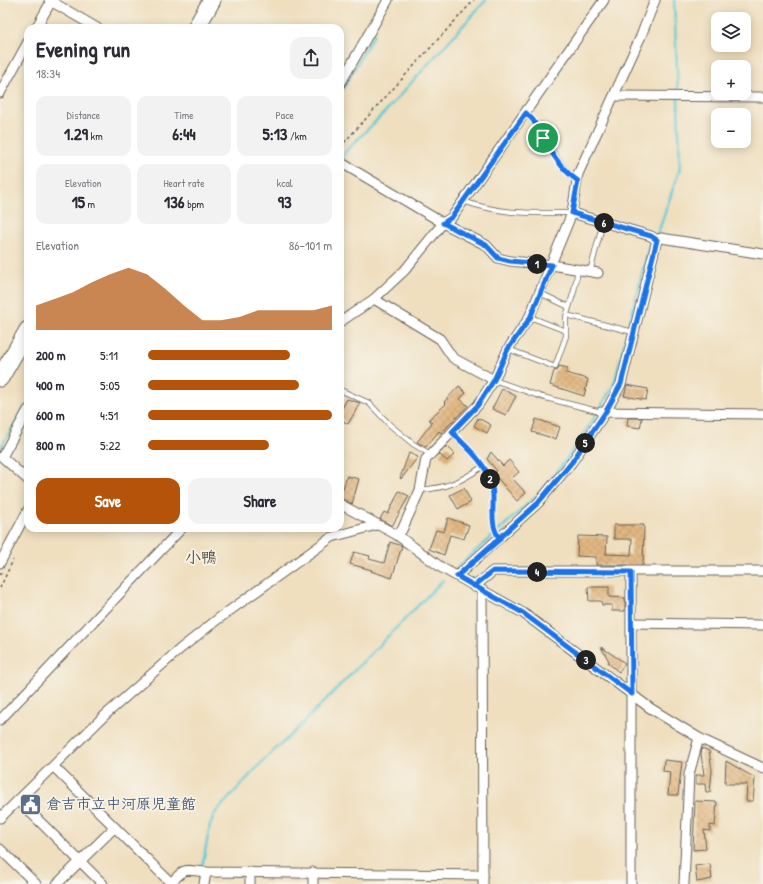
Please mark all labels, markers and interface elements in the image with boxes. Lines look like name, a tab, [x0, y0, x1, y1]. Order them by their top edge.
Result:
map controls	[711, 12, 751, 148]
button: layers	[711, 12, 751, 52]
text: Evening run	[36, 34, 130, 64]
button: share	[290, 37, 332, 79]
button: +	[711, 60, 751, 100]
text: 18:34	[36, 64, 60, 82]
text: Distance	[67, 108, 100, 122]
text: Time	[174, 108, 194, 122]
text: Pace	[276, 108, 294, 122]
button: −	[711, 108, 751, 148]
pin	[526, 121, 560, 155]
text: 1.29	[64, 122, 88, 145]
text: 6:44	[172, 122, 196, 145]
text: 5:13	[263, 122, 288, 145]
icon: arrive	[532, 127, 554, 149]
text: km	[88, 129, 103, 143]
text: /km	[288, 129, 307, 143]
text: Elevation	[65, 176, 102, 190]
text: Heart rate	[163, 176, 205, 190]
text: kcal	[277, 176, 293, 190]
text: 15	[72, 190, 85, 213]
text: 136	[164, 190, 185, 213]
text: 93	[278, 190, 292, 213]
text: m	[85, 197, 95, 211]
text: bpm	[185, 197, 204, 211]
pin: 6	[594, 213, 614, 233]
text: 6	[602, 216, 606, 230]
text: Elevation	[36, 236, 79, 254]
text: 86–101 m	[289, 236, 332, 254]
pin: 1	[527, 254, 547, 274]
text: 1	[535, 257, 539, 271]
text: 200 m	[36, 346, 66, 364]
text: 5:11	[100, 346, 118, 364]
text: 400 m	[36, 376, 64, 394]
text: 5:05	[100, 376, 120, 394]
text: 600 m	[36, 406, 65, 424]
text: 4:51	[100, 406, 118, 424]
pin: 5	[575, 433, 595, 453]
text: 800 m	[36, 436, 65, 454]
text: 5:22	[100, 436, 121, 454]
text: 5	[583, 436, 587, 450]
pin: 2	[480, 469, 500, 489]
text: 2	[487, 472, 493, 486]
button: Save	[36, 478, 180, 524]
button: Share	[188, 478, 332, 524]
district label: 小鴨	[185, 546, 217, 568]
pin: 4	[527, 562, 547, 582]
text: 4	[535, 565, 539, 579]
pin: 3	[576, 650, 596, 670]
text: 3	[584, 653, 588, 667]
public building icon: 倉吉市立中河原児童館	[17, 791, 43, 817]
place label: 倉吉市立中河原児童館	[46, 793, 196, 814]

